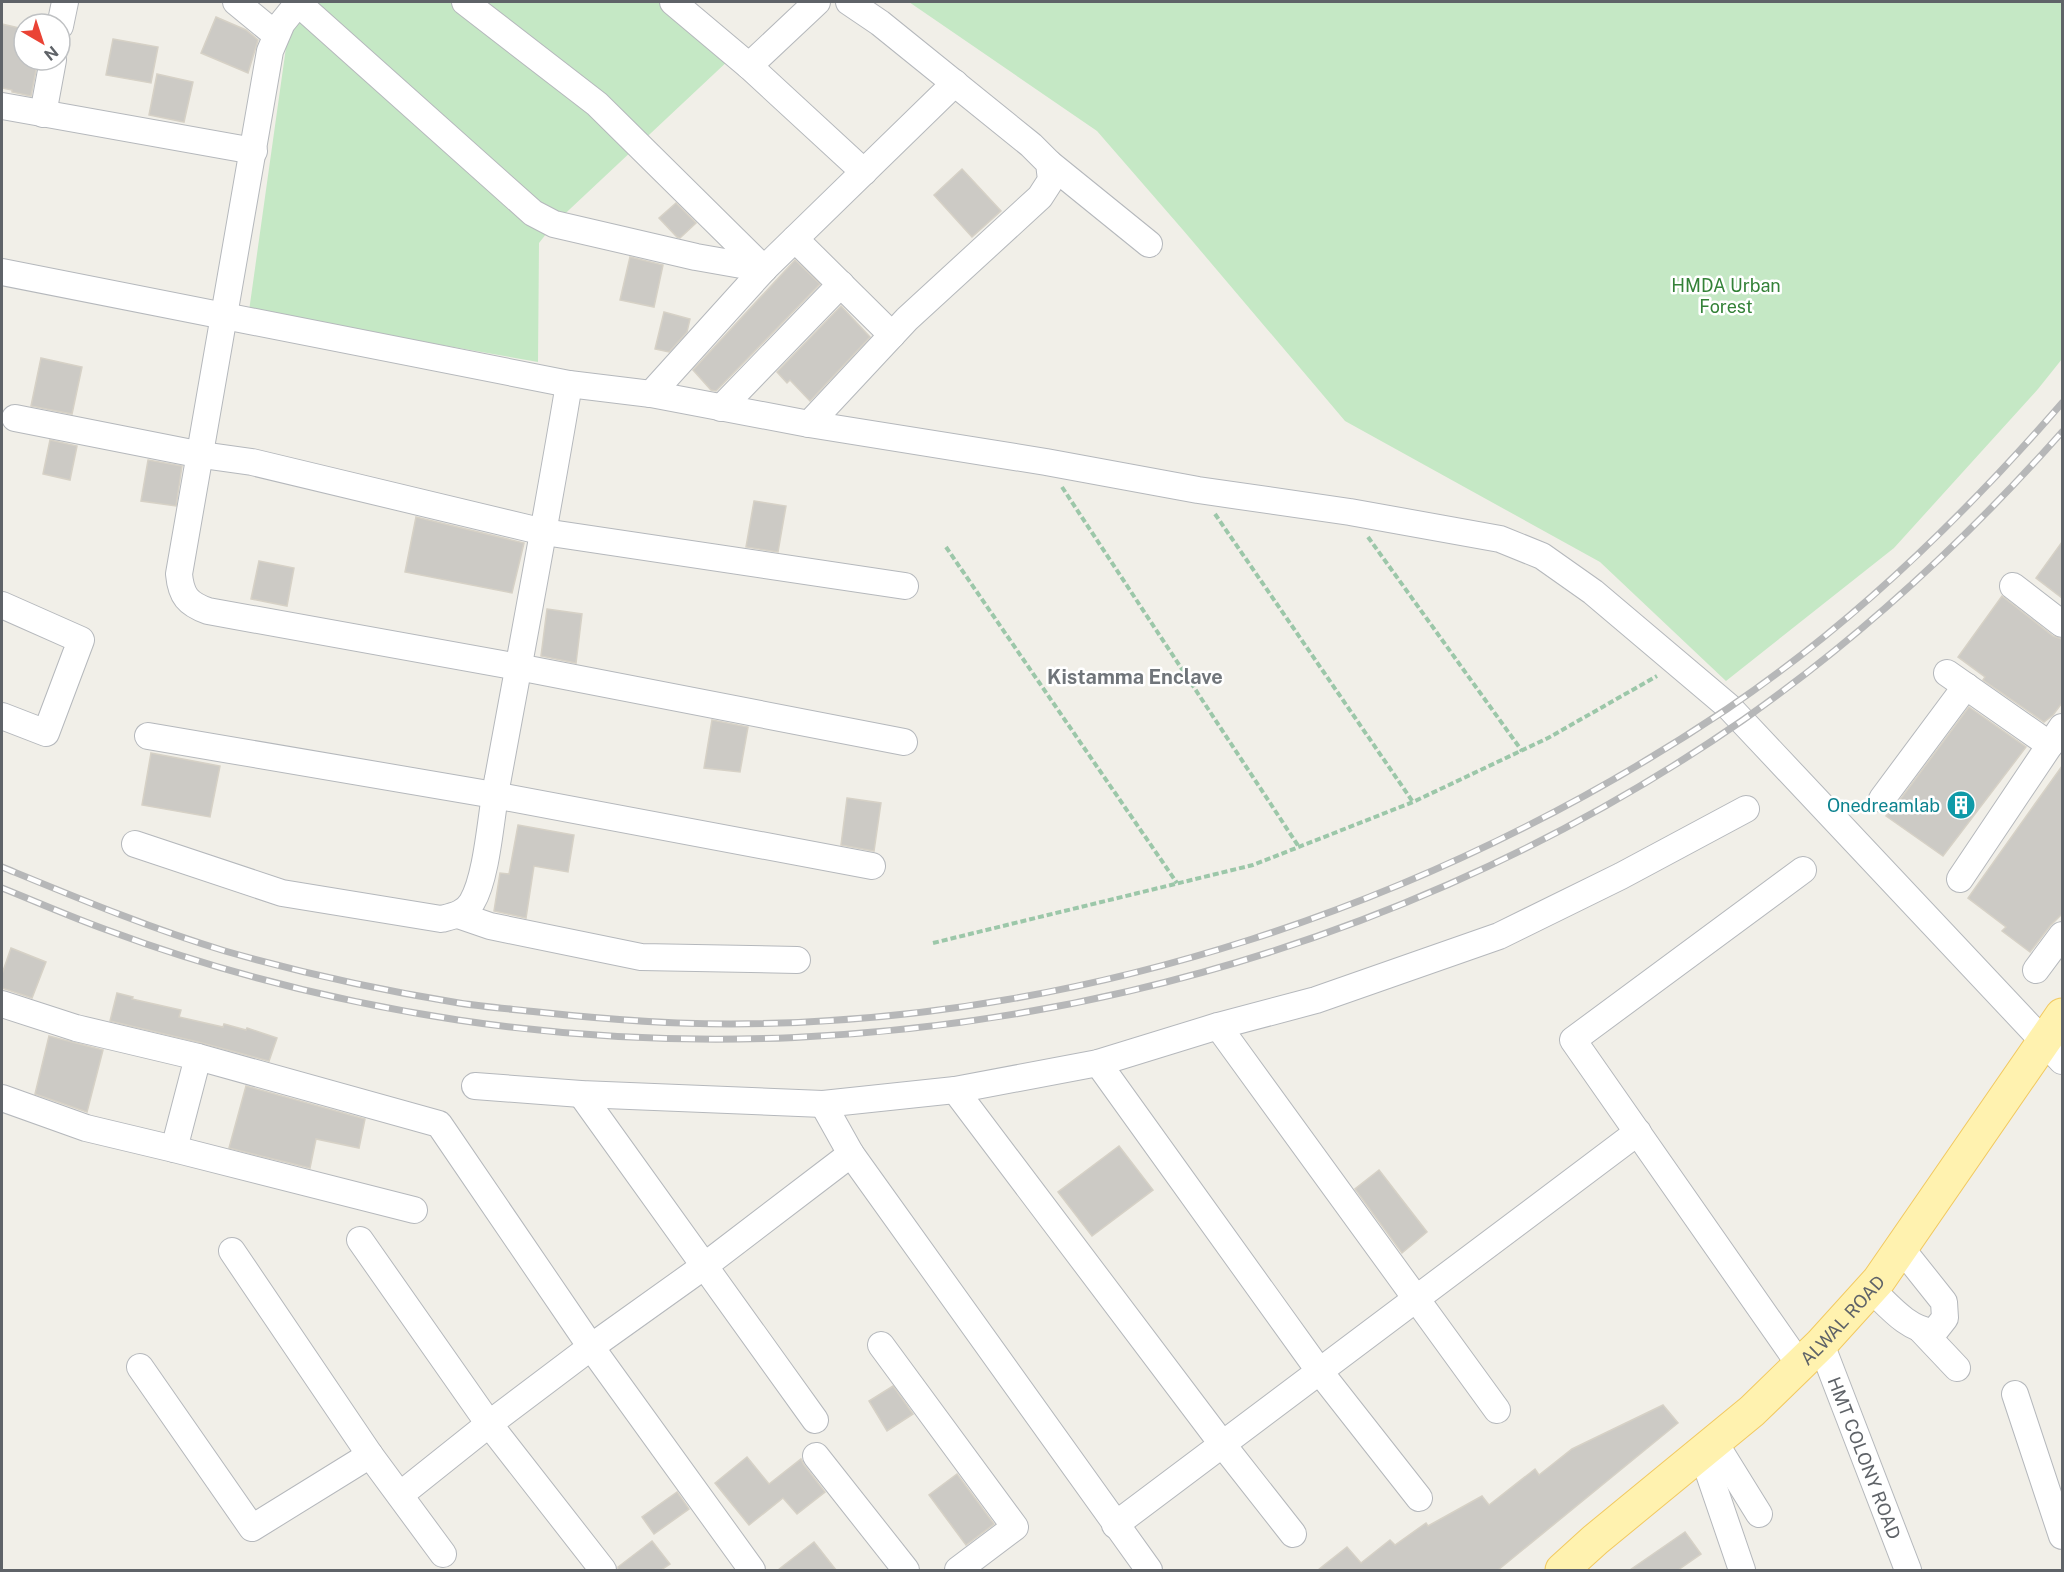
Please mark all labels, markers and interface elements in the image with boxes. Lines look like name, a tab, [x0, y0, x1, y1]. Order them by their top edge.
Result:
north arrow	[12, 12, 72, 72]
text: N	[40, 42, 62, 65]
park label: HMDA Urban Forest	[1671, 275, 1781, 317]
district label: Kistamma Enclave	[1047, 665, 1223, 689]
building icon: Onedreamlab	[1945, 789, 1977, 821]
place label: Onedreamlab	[1827, 795, 1940, 816]
street label: ALWAL ROAD	[1796, 1271, 1889, 1369]
street label: HMT COLONY ROAD	[1824, 1374, 1906, 1542]

